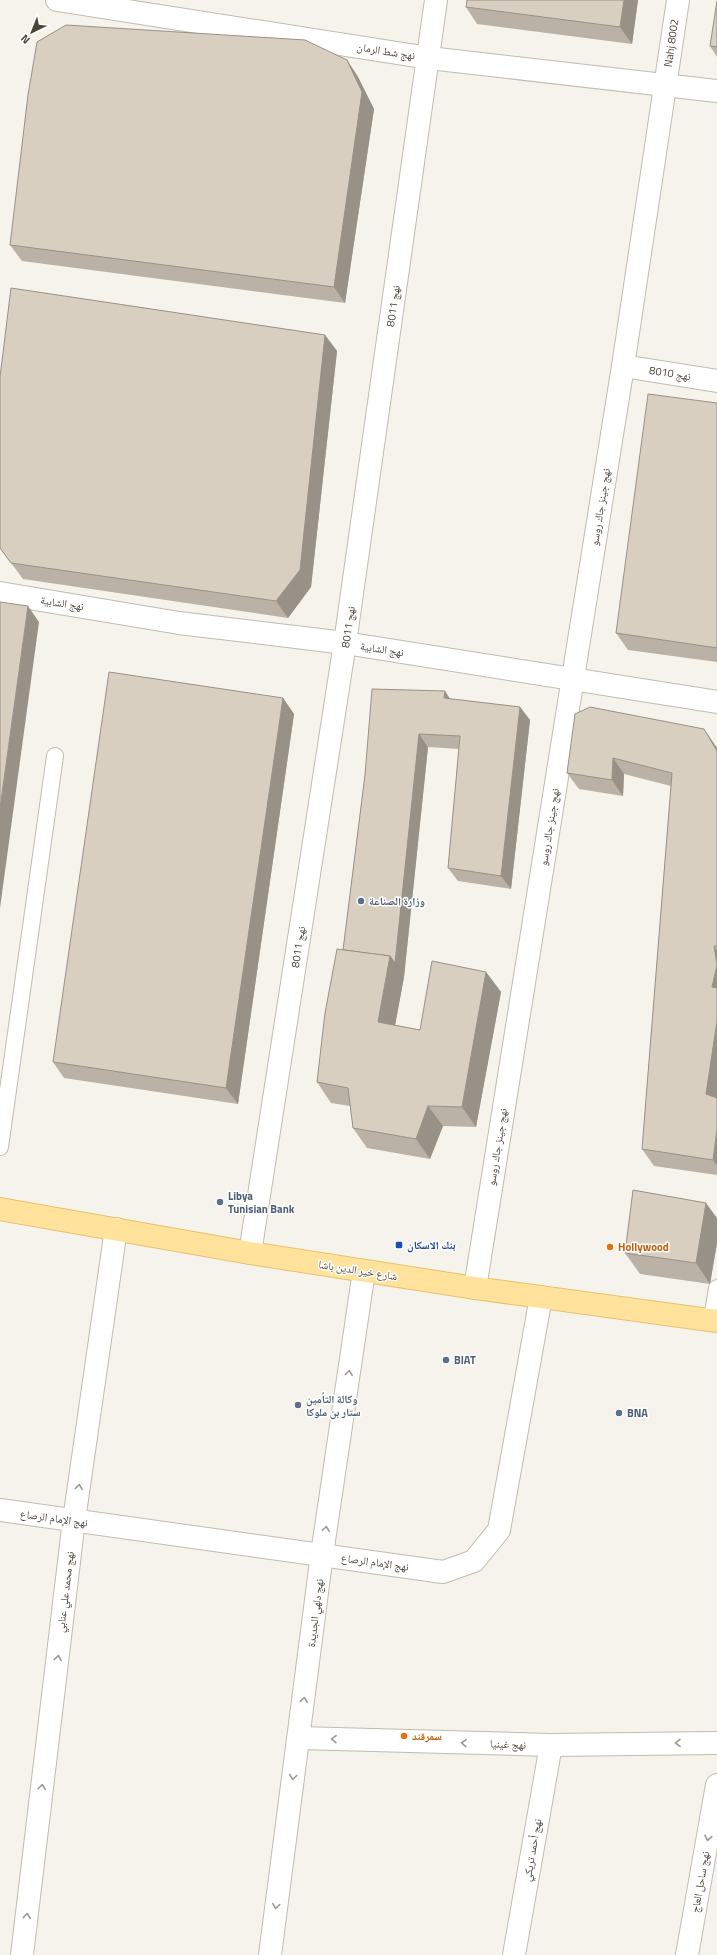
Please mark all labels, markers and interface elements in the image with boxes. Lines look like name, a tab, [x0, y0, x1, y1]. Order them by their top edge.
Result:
north arrow	[12, 12, 52, 52]
street label: Nahj 8002	[660, 18, 682, 68]
text: N	[17, 31, 33, 48]
street label: نهج شط الرمان	[356, 38, 416, 64]
street label: نهج 8011	[382, 284, 404, 328]
street label: نهج 8010	[648, 362, 692, 384]
street label: نهج جينز جاك روسو	[586, 467, 614, 547]
street label: نهج الشابية	[39, 592, 85, 614]
street label: نهج 8011	[337, 605, 359, 649]
street label: نهج الشابية	[359, 638, 405, 660]
street label: نهج جينز جاك روسو	[535, 787, 563, 867]
place label: وزارة الصناعة	[369, 893, 425, 909]
marker: وزارة الصناعة	[356, 896, 366, 906]
street label: نهج 8011	[287, 925, 309, 969]
street label: نهج جينز جاك روسو	[483, 1107, 511, 1187]
place label: Libya Tunisian Bank	[228, 1188, 295, 1217]
marker: Libya Tunisian Bank	[215, 1197, 225, 1207]
place label: بنك الاسكان	[407, 1237, 456, 1253]
place label: Hollywood	[618, 1239, 669, 1255]
marker: بنك الاسكان	[394, 1240, 404, 1250]
marker: Hollywood	[605, 1242, 615, 1252]
street label: شارع خير الدين باشا	[317, 1256, 399, 1284]
place label: BIAT	[454, 1352, 476, 1368]
marker: BIAT	[441, 1355, 451, 1365]
one-way arrow	[344, 1370, 353, 1376]
place label: وكالة التأمين ستار بن ملوكا	[306, 1391, 361, 1420]
marker: وكالة التأمين ستار بن ملوكا	[293, 1400, 303, 1410]
place label: BNA	[627, 1405, 648, 1421]
marker: BNA	[614, 1408, 624, 1418]
one-way arrow	[74, 1484, 83, 1490]
street label: نهج الإمام الرصاع	[19, 1505, 89, 1531]
one-way arrow	[321, 1526, 330, 1532]
street label: نهج الإمام الرصاع	[340, 1549, 410, 1575]
street label: نهج محمد علي عنابي	[52, 1550, 79, 1634]
street label: نهج دلهي الجديدة	[303, 1578, 328, 1648]
one-way arrow	[53, 1655, 62, 1661]
one-way arrow	[299, 1696, 308, 1703]
place label: سمرقند	[412, 1728, 442, 1744]
marker: سمرقند	[399, 1731, 409, 1741]
one-way arrow	[331, 1735, 337, 1743]
street label: نهج غينيا	[490, 1735, 526, 1753]
one-way arrow	[461, 1739, 467, 1747]
one-way arrow	[675, 1739, 681, 1747]
one-way arrow	[289, 1774, 298, 1780]
one-way arrow	[37, 1784, 46, 1790]
street label: نهج أحمد تريكي	[519, 1817, 546, 1883]
one-way arrow	[704, 1835, 713, 1841]
street label: نهج ساحل العاج	[687, 1850, 713, 1914]
one-way arrow	[272, 1903, 281, 1909]
one-way arrow	[22, 1913, 31, 1919]

